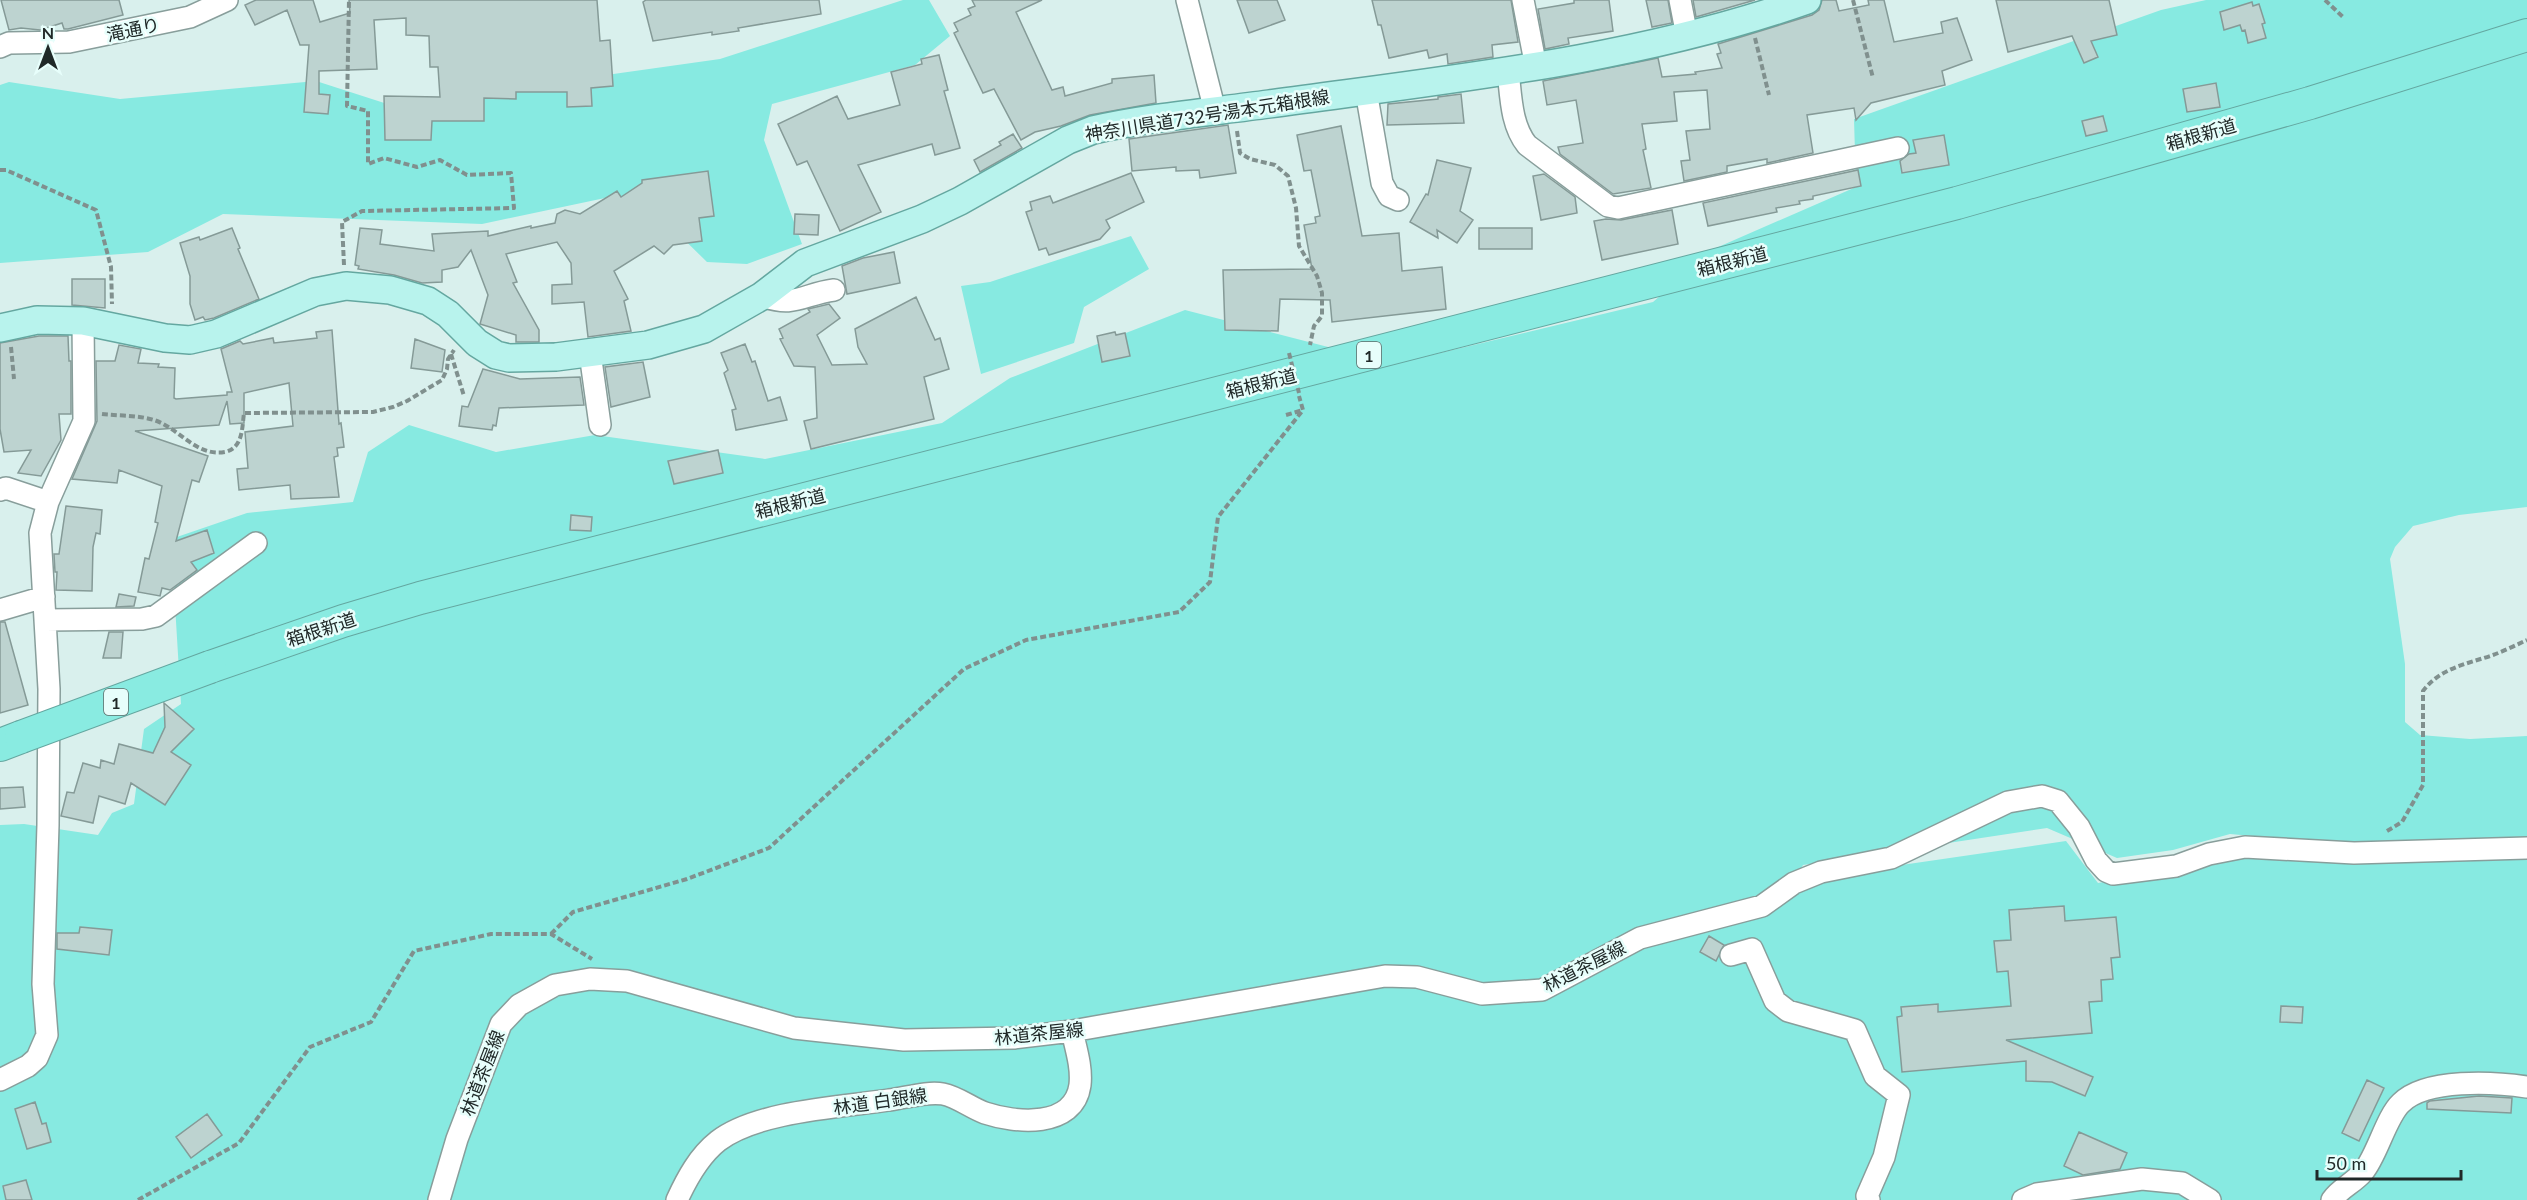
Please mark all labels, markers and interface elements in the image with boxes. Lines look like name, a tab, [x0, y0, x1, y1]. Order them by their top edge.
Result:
street label: 滝通り	[104, 13, 162, 45]
north arrow	[18, 18, 78, 78]
text: N	[42, 23, 54, 42]
street label: 神奈川県道732号湯本元箱根線	[1083, 85, 1331, 145]
street label: 箱根新道	[2163, 114, 2239, 154]
street label: 箱根新道	[1694, 242, 1770, 280]
road number: 1	[1357, 342, 1381, 368]
street label: 箱根新道	[1223, 364, 1299, 402]
street label: 箱根新道	[752, 484, 828, 522]
street label: 箱根新道	[283, 607, 359, 651]
road number: 1	[104, 689, 128, 715]
street label: 林道茶屋線	[1539, 936, 1629, 996]
street label: 林道茶屋線	[993, 1017, 1085, 1049]
street label: 林道茶屋線	[456, 1027, 508, 1119]
street label: 林道 白銀線	[832, 1084, 928, 1118]
scale bar	[2317, 1143, 2461, 1181]
text: 50 m	[2326, 1152, 2366, 1174]

